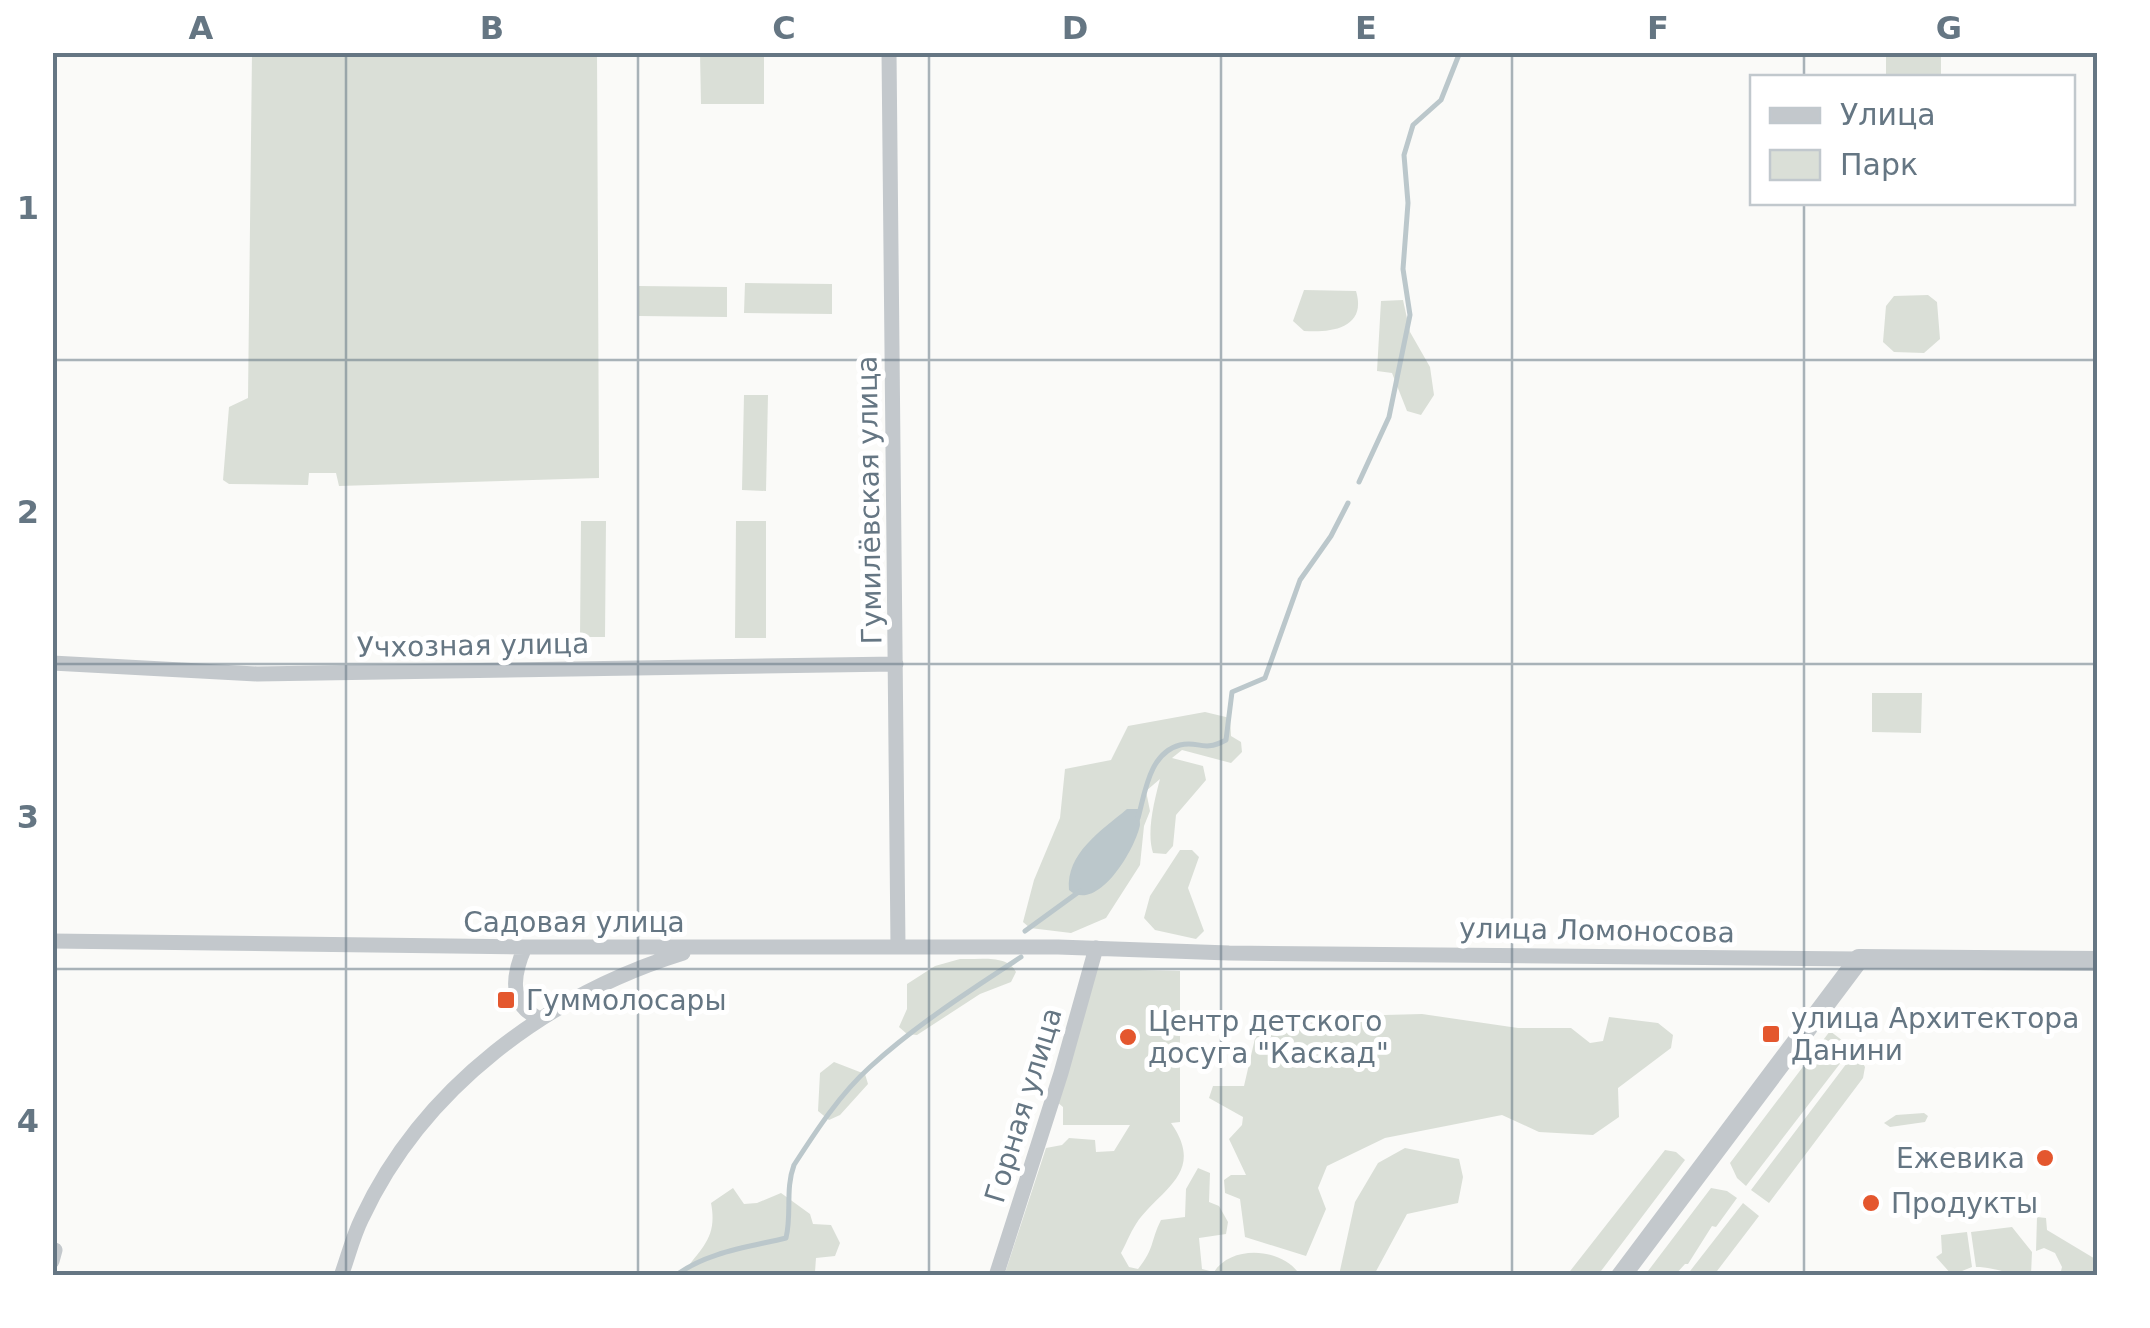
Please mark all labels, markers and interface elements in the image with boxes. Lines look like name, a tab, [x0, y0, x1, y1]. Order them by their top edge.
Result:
text: A	[189, 9, 214, 47]
text: B	[480, 9, 504, 47]
text: C	[772, 9, 796, 47]
text: D	[1062, 9, 1088, 47]
text: E	[1355, 9, 1377, 47]
text: F	[1647, 9, 1669, 47]
text: G	[1936, 9, 1962, 47]
legend	[1750, 75, 2075, 205]
text: Улица	[1840, 97, 1936, 132]
text: Парк	[1840, 147, 1918, 182]
text: 1	[17, 189, 39, 227]
street label: Гумилёвская улица	[850, 355, 889, 645]
text: 2	[17, 493, 39, 531]
street label: Учхозная улица	[357, 627, 589, 664]
text: 3	[17, 798, 39, 836]
street label: Садовая улица	[463, 906, 685, 939]
street label: улица Ломоносова	[1459, 912, 1735, 949]
place label: Гуммолосары	[526, 984, 726, 1017]
marker: Гуммолосары	[495, 989, 517, 1011]
place label: улица Архитектора Данини	[1791, 1002, 2079, 1067]
street label: Горная улица	[978, 1004, 1069, 1207]
place label: Центр детского досуга "Каскад"	[1148, 1005, 1389, 1070]
marker: улица Архитектора Данини	[1760, 1023, 1782, 1045]
marker: Центр детского досуга "Каскад"	[1117, 1026, 1139, 1048]
text: 4	[17, 1102, 39, 1140]
place label: Ежевика	[1896, 1142, 2025, 1175]
marker: Ежевика	[2034, 1147, 2056, 1169]
place label: Продукты	[1891, 1187, 2038, 1220]
marker: Продукты	[1860, 1192, 1882, 1214]

